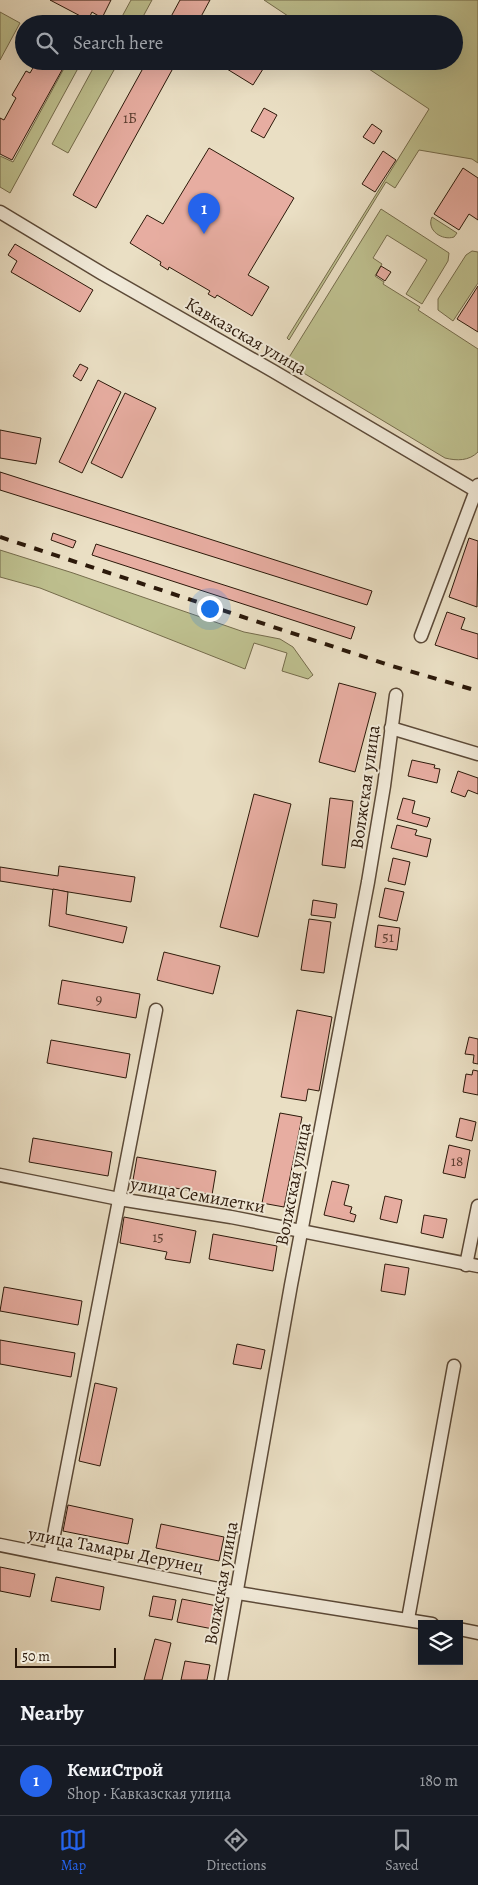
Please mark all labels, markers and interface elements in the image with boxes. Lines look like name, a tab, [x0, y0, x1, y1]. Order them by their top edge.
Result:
search box	[15, 15, 463, 70]
icon: search	[33, 29, 61, 57]
text: Search here	[73, 30, 163, 56]
house number: 1Б	[123, 108, 137, 128]
pin: 1	[188, 193, 220, 234]
street label: Кавказская улица	[181, 291, 312, 381]
your location	[197, 596, 223, 622]
street label: Волжская улица	[344, 723, 386, 851]
house number: 51	[382, 927, 394, 947]
house number: 9	[96, 989, 103, 1009]
street label: Волжская улица	[269, 1120, 317, 1248]
house number: 18	[451, 1151, 463, 1171]
street label: улица Семилетки	[128, 1171, 267, 1219]
house number: 15	[152, 1227, 164, 1247]
street label: Волжская улица	[198, 1519, 244, 1647]
street label: улица Тамары Дерунец	[25, 1521, 206, 1579]
map controls	[418, 1620, 463, 1665]
button: layers	[418, 1620, 463, 1665]
scale bar	[15, 1645, 116, 1668]
text: 50 m	[22, 1647, 50, 1666]
text: Nearby	[20, 1699, 83, 1727]
text: КемиСтрой	[67, 1757, 163, 1783]
text: 1	[33, 1770, 39, 1792]
text: 180 m	[420, 1770, 458, 1792]
text: Shop · Кавказская улица	[67, 1783, 231, 1805]
tab: Map	[59, 1826, 87, 1875]
tab: Directions	[206, 1826, 266, 1875]
tab: Saved	[385, 1826, 419, 1875]

